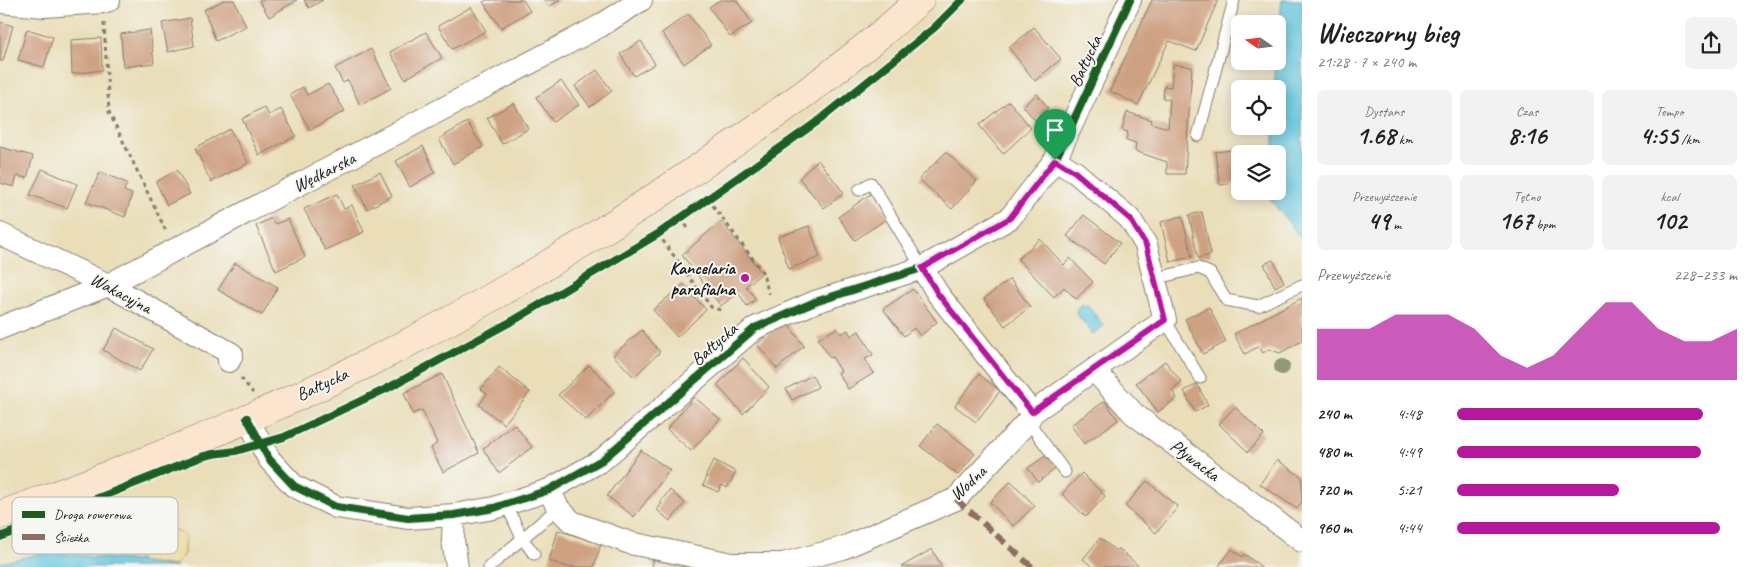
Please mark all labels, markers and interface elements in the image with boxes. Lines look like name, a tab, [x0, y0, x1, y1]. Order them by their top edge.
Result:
north arrow	[1231, 15, 1286, 70]
map controls	[1231, 15, 1286, 200]
text: Wieczorny bieg	[1317, 15, 1459, 50]
button: share	[1685, 17, 1737, 69]
street label: Bałtycka	[1064, 31, 1107, 90]
text: 21:28 · 7 × 240 m	[1317, 52, 1416, 72]
button: locate	[1231, 80, 1286, 135]
text: Dystans	[1365, 103, 1404, 120]
text: Czas	[1516, 103, 1538, 120]
text: Tempo	[1656, 103, 1684, 120]
pin	[1034, 109, 1076, 160]
icon: arrive	[1041, 116, 1069, 144]
text: 1.68	[1356, 120, 1395, 152]
text: 8:16	[1507, 120, 1547, 152]
text: 4:55	[1640, 120, 1678, 152]
text: km	[1395, 131, 1412, 148]
text: /km	[1678, 131, 1699, 148]
button: layers	[1231, 145, 1286, 200]
street label: Wędkarska	[289, 146, 360, 197]
text: Przewyższenie	[1352, 188, 1416, 205]
text: Tętno	[1514, 188, 1540, 205]
text: kcal	[1660, 188, 1679, 205]
text: 49	[1368, 205, 1390, 237]
text: 167	[1499, 205, 1533, 237]
text: 102	[1653, 205, 1687, 237]
text: m	[1390, 216, 1401, 233]
text: bpm	[1533, 216, 1555, 233]
place label: Kancelaria parafialna	[670, 257, 737, 300]
text: Przewyższenie	[1317, 265, 1390, 285]
text: 228–233 m	[1674, 265, 1737, 285]
street label: Wakacyjna	[87, 268, 157, 319]
marker: Kancelaria parafialna	[739, 272, 751, 284]
street label: Bałtycka	[686, 317, 743, 370]
street label: Bałtycka	[293, 362, 352, 405]
text: 240 m	[1317, 404, 1352, 424]
text: 4:48	[1397, 404, 1422, 424]
street label: Pływacka	[1166, 434, 1225, 487]
text: 480 m	[1317, 442, 1352, 462]
text: 4:49	[1397, 442, 1422, 462]
street label: Wodna	[945, 460, 992, 505]
text: 720 m	[1317, 480, 1352, 500]
text: 5:21	[1397, 480, 1422, 500]
legend	[12, 497, 178, 554]
text: Droga rowerowa	[54, 506, 132, 523]
text: 960 m	[1317, 518, 1352, 538]
text: 4:44	[1397, 518, 1422, 538]
text: Ścieżka	[54, 529, 89, 546]

